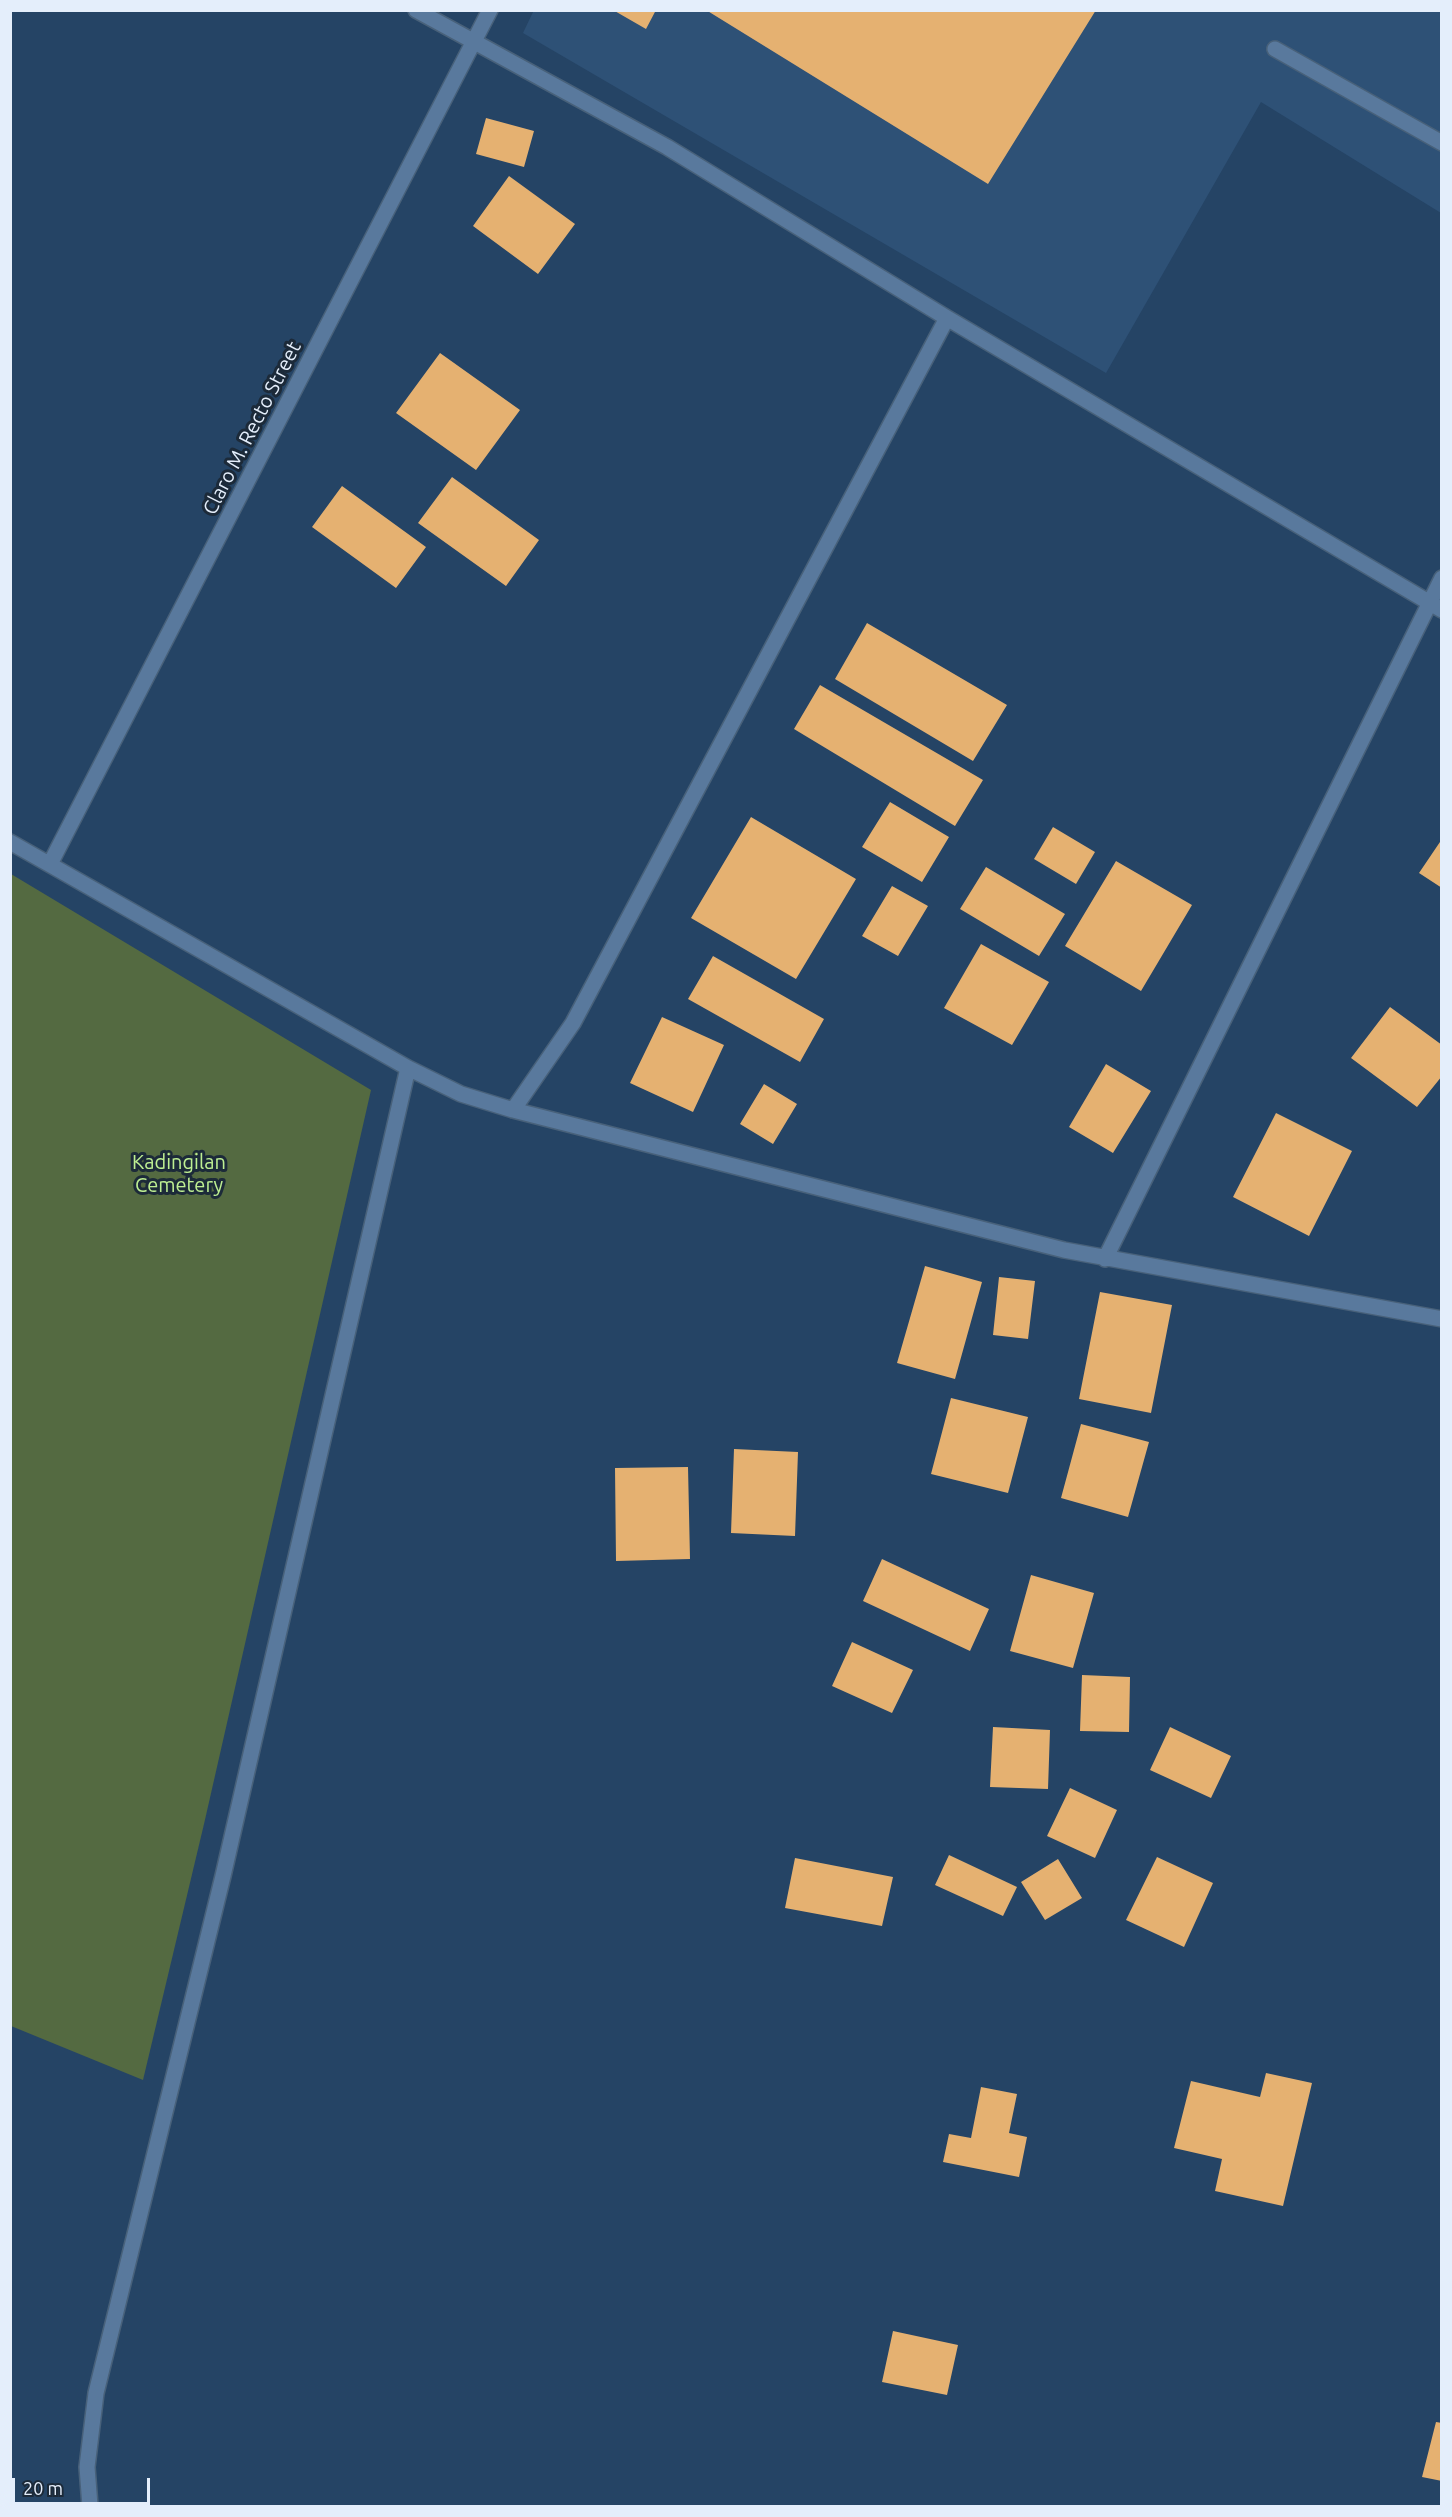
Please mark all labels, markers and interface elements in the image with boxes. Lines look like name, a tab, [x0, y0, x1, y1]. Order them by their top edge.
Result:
street label: Claro M. Recto Street	[198, 337, 306, 519]
park label: Kadingilan Cemetery	[132, 1150, 226, 1197]
scale bar	[15, 2466, 153, 2504]
text: 20 m	[23, 2478, 63, 2498]

